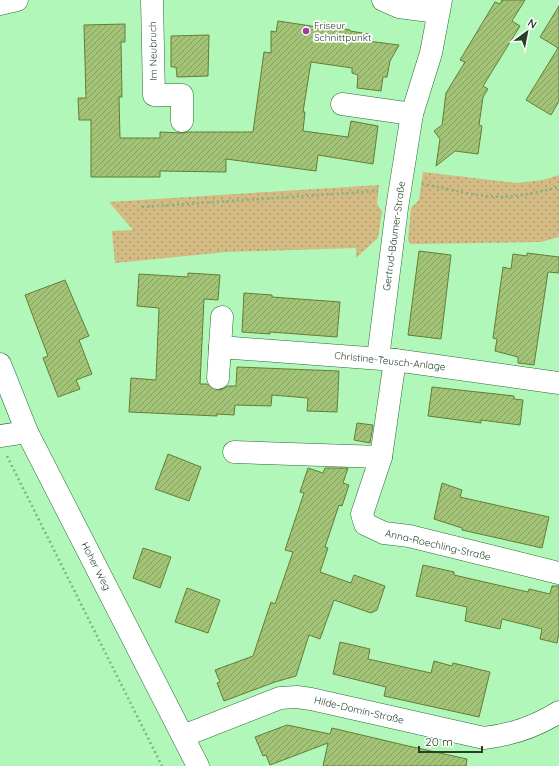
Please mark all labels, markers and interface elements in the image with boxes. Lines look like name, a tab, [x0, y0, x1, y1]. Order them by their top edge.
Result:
north arrow	[507, 12, 547, 52]
text: N	[525, 15, 539, 32]
place label: Friseur Schnittpunkt	[314, 19, 372, 44]
street label: Im Neubruch	[146, 21, 160, 81]
marker: Friseur Schnittpunkt	[301, 26, 311, 36]
street label: Gertrud-Bäumer-Straße	[380, 180, 408, 292]
street label: Christine-Teusch-Anlage	[334, 349, 447, 373]
street label: Anna-Roechling-Straße	[384, 527, 492, 564]
street label: Hoher Weg	[78, 540, 114, 592]
street label: Hilde-Domin-Straße	[313, 693, 406, 727]
scale bar	[419, 728, 482, 754]
text: 20 m	[425, 734, 453, 749]

